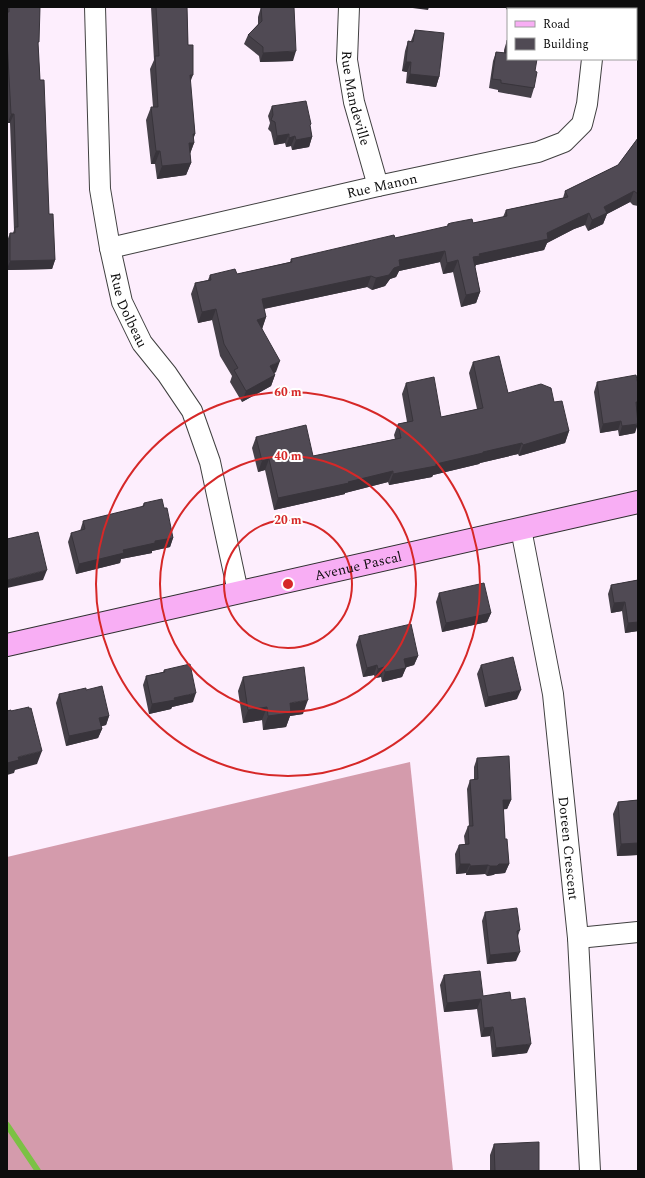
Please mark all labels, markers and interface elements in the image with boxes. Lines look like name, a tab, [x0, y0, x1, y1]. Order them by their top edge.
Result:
legend	[507, 8, 637, 60]
text: Road	[543, 15, 570, 34]
text: Building	[543, 35, 589, 54]
street label: Rue Mandeville	[336, 50, 376, 148]
street label: Rue Manon	[345, 167, 419, 203]
street label: Rue Dolbeau	[105, 270, 153, 351]
text: 60 m	[274, 383, 302, 402]
text: 40 m	[274, 447, 302, 466]
text: 20 m	[274, 511, 302, 530]
street label: Avenue Pascal	[312, 545, 404, 586]
centre of rings	[281, 577, 295, 591]
street label: Doreen Crescent	[553, 795, 585, 901]

